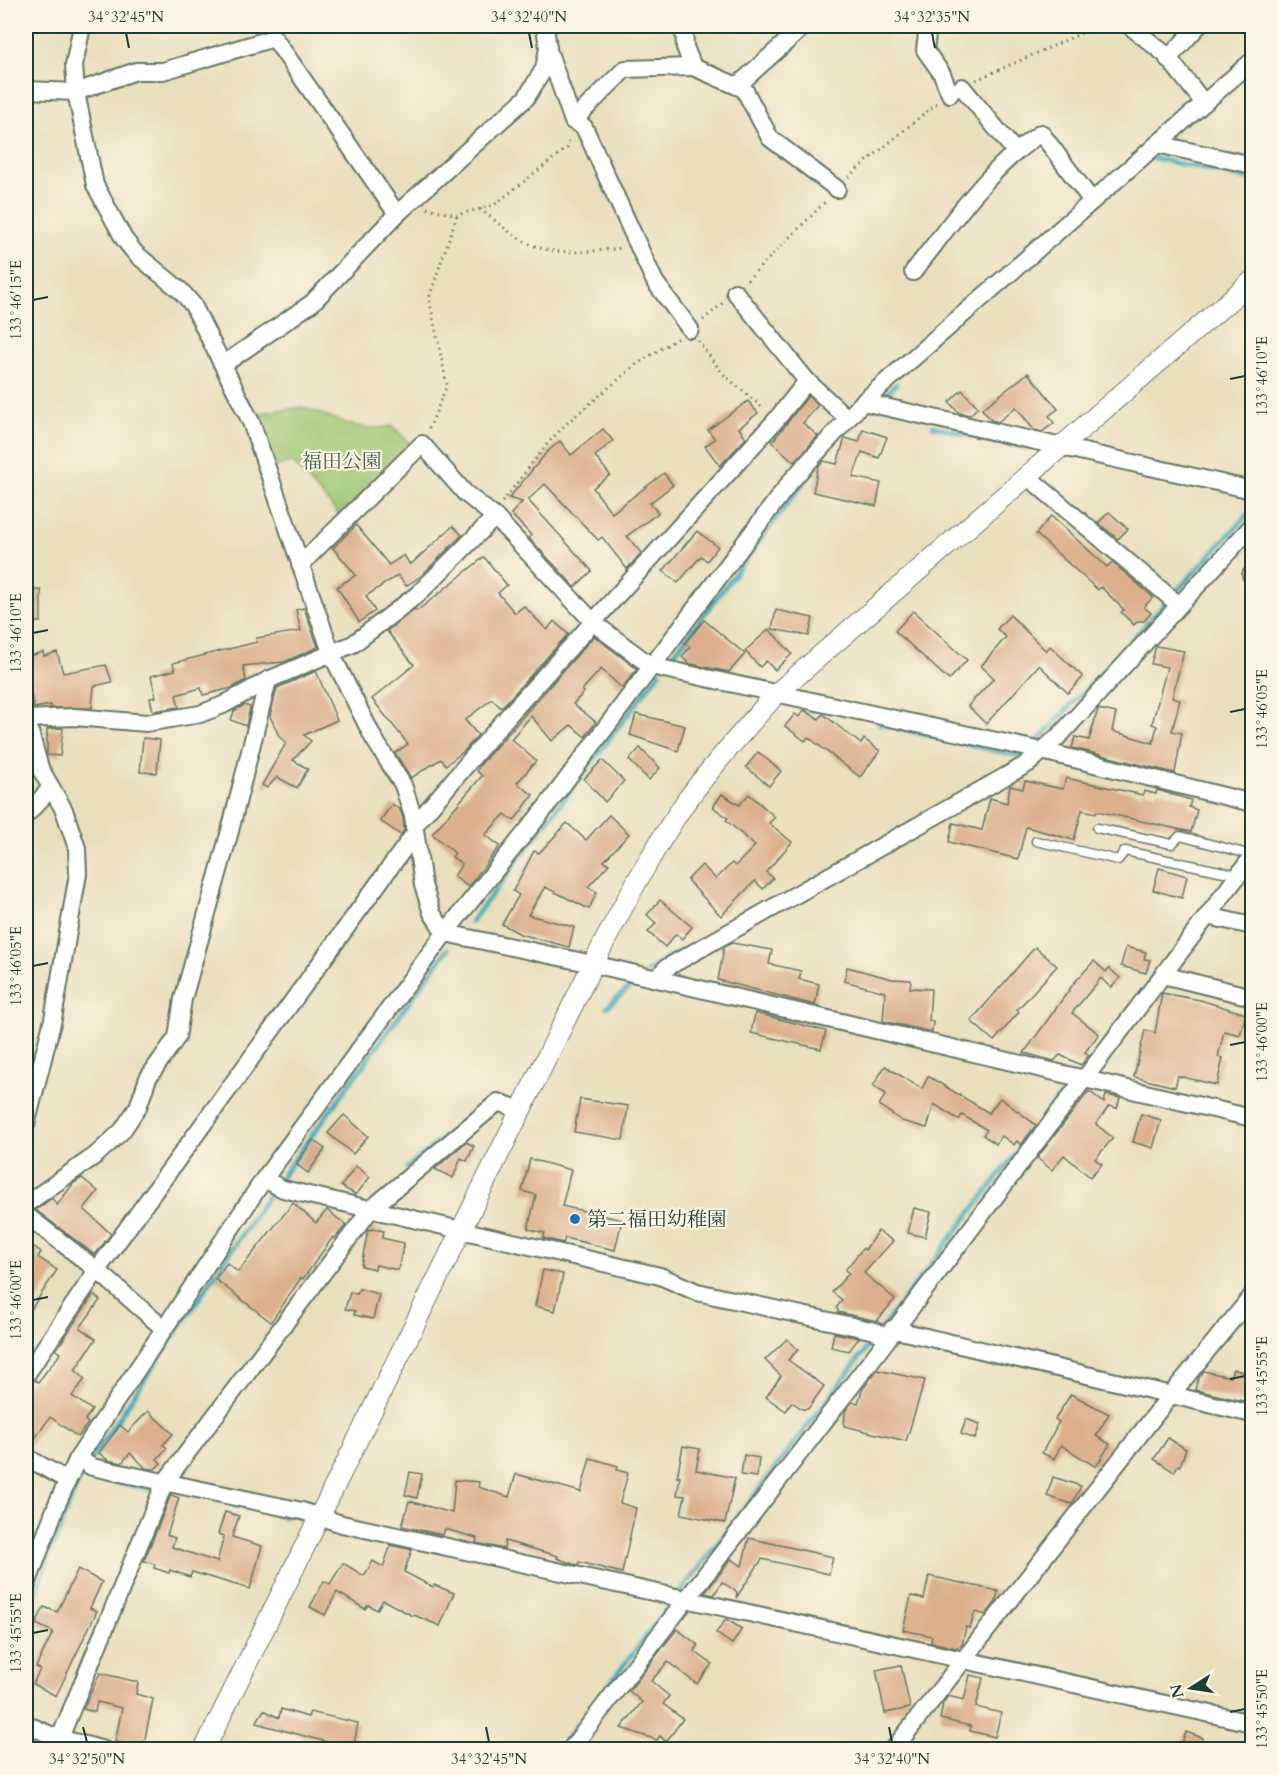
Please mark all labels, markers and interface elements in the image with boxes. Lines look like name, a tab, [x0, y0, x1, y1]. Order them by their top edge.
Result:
text: 34°32'45"N	[88, 7, 164, 27]
text: 34°32'40"N	[491, 7, 567, 27]
text: 34°32'35"N	[894, 7, 970, 27]
text: 133°46'15"E	[6, 260, 26, 340]
text: 133°46'10"E	[1252, 336, 1272, 416]
park label: 福田公園	[302, 448, 382, 475]
text: 133°46'10"E	[6, 593, 26, 673]
text: 133°46'05"E	[1252, 669, 1272, 749]
text: 133°46'05"E	[6, 926, 26, 1006]
text: 133°46'00"E	[1252, 1002, 1272, 1082]
place label: 第二福田幼稚園	[587, 1206, 727, 1233]
marker: 第二福田幼稚園	[568, 1212, 582, 1226]
text: 133°46'00"E	[6, 1260, 26, 1340]
text: 133°45'55"E	[1252, 1336, 1272, 1416]
text: 133°45'55"E	[6, 1593, 26, 1673]
north arrow	[1161, 1658, 1221, 1718]
text: 133°45'50"E	[1252, 1669, 1272, 1749]
text: N	[1165, 1682, 1190, 1700]
text: 34°32'50"N	[49, 1749, 125, 1769]
text: 34°32'45"N	[451, 1749, 527, 1769]
text: 34°32'40"N	[854, 1749, 930, 1769]

